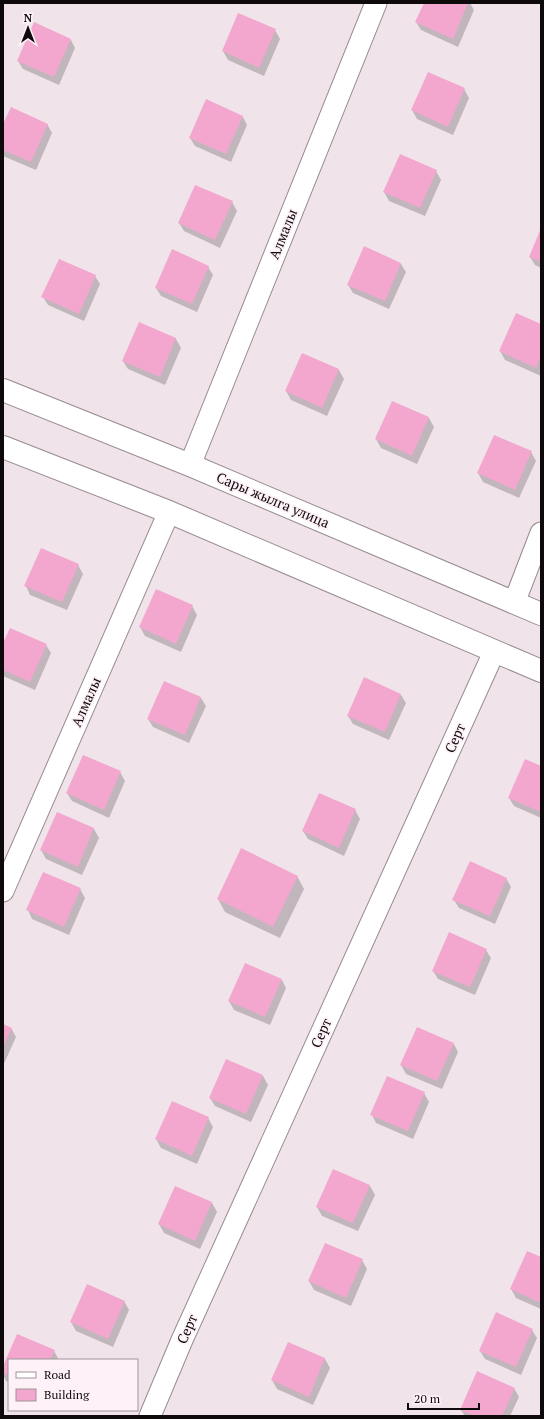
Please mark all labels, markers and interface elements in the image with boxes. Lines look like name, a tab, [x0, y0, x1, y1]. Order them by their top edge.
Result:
north arrow	[8, 8, 48, 48]
text: N	[24, 11, 33, 25]
street label: Алмалы	[264, 206, 301, 262]
street label: Сары жылга улица	[214, 467, 333, 532]
street label: Алмалы	[66, 674, 105, 730]
street label: Серт	[440, 720, 469, 756]
street label: Серт	[306, 1015, 335, 1051]
street label: Серт	[172, 1311, 201, 1347]
legend	[8, 1359, 138, 1411]
text: Road	[44, 1367, 71, 1382]
scale bar	[408, 1385, 479, 1411]
text: Building	[44, 1387, 90, 1402]
text: 20 m	[414, 1391, 441, 1406]

